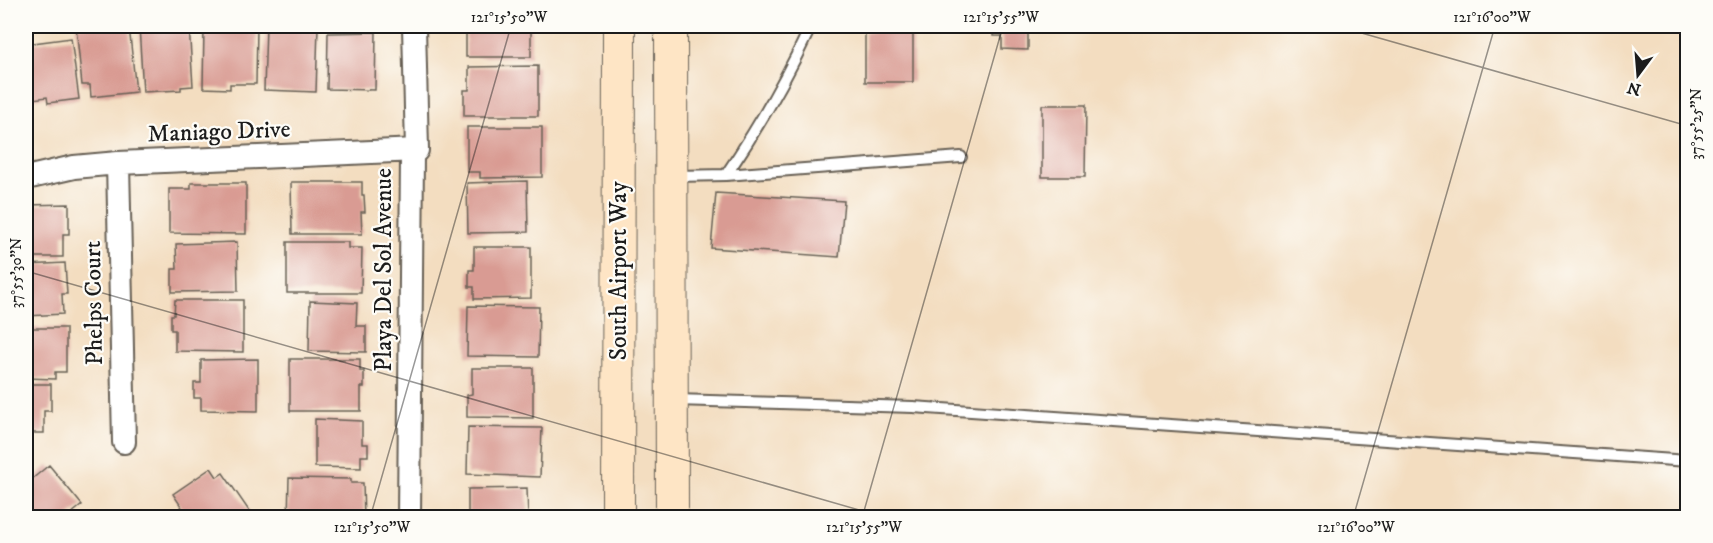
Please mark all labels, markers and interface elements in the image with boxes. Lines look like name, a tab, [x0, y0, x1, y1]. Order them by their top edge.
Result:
text: 121°15'50"W	[471, 8, 548, 27]
text: 121°15'55"W	[963, 8, 1039, 27]
text: 121°16'00"W	[1453, 8, 1531, 27]
north arrow	[1608, 45, 1668, 105]
text: N	[1625, 77, 1643, 100]
text: 37°55'25"N	[1687, 88, 1706, 160]
street label: Maniago Drive	[147, 115, 291, 149]
street label: Playa Del Sol Avenue	[369, 168, 399, 372]
street label: South Airport Way	[604, 181, 634, 361]
text: 37°55'30"N	[7, 238, 26, 308]
street label: Phelps Court	[78, 240, 110, 366]
text: 121°15'50"W	[334, 518, 411, 537]
text: 121°15'55"W	[826, 518, 902, 537]
text: 121°16'00"W	[1317, 518, 1395, 537]

